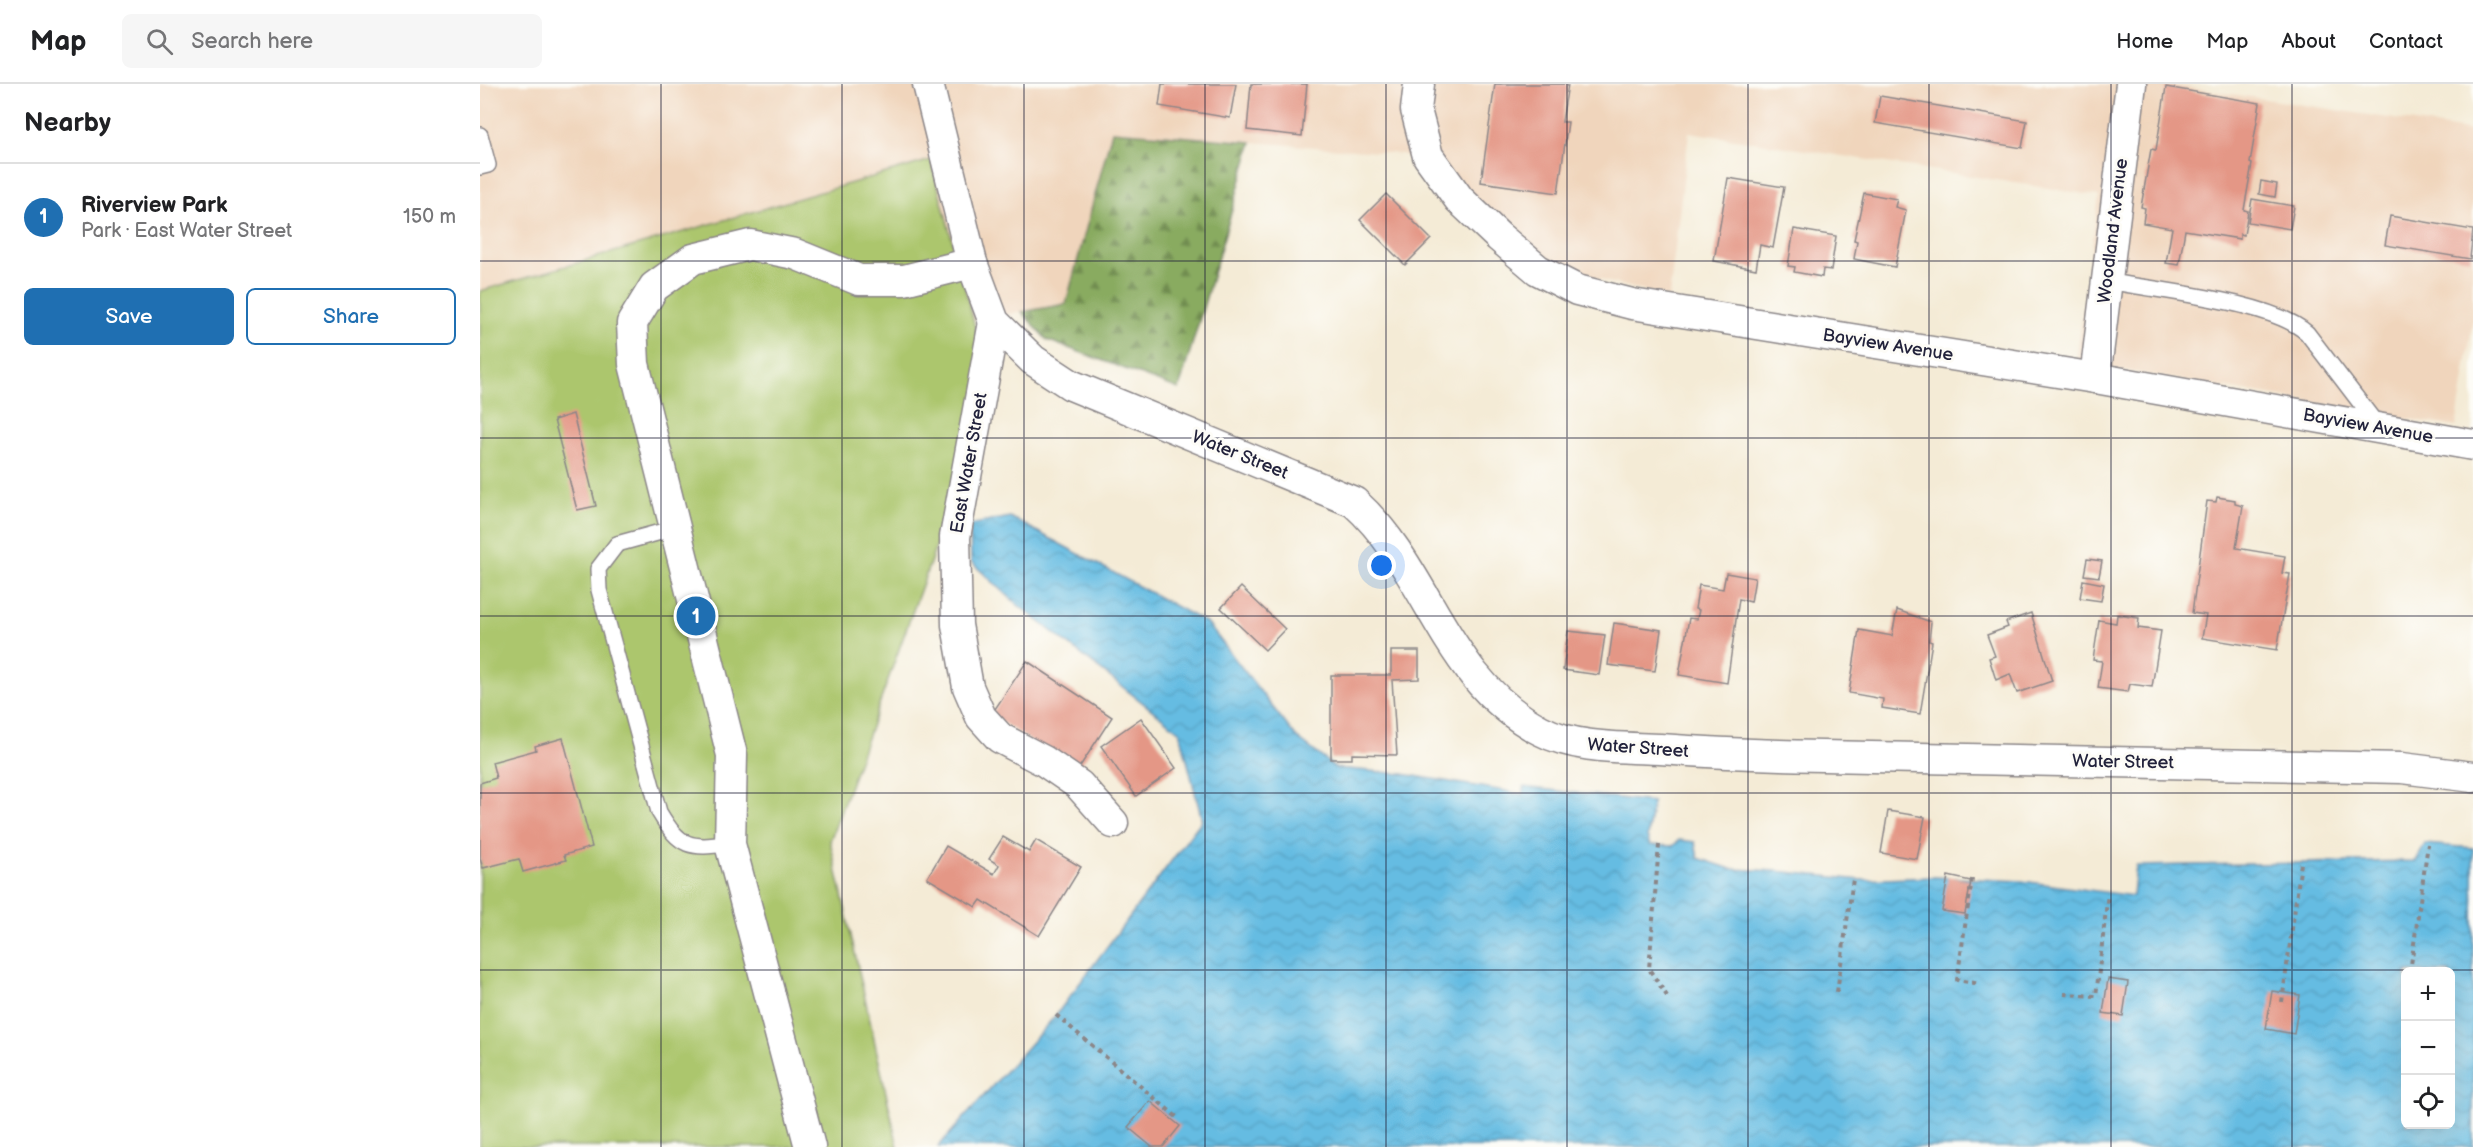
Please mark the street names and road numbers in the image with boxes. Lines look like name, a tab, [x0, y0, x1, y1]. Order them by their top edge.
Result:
street label: Woodland Avenue	[2094, 157, 2132, 305]
street label: Bayview Avenue	[1821, 324, 1955, 366]
street label: East Water Street	[946, 391, 992, 535]
street label: Bayview Avenue	[2301, 404, 2435, 448]
street label: Water Street	[1189, 426, 1291, 484]
street label: Water Street	[1587, 734, 1690, 762]
street label: Water Street	[2072, 751, 2174, 773]

